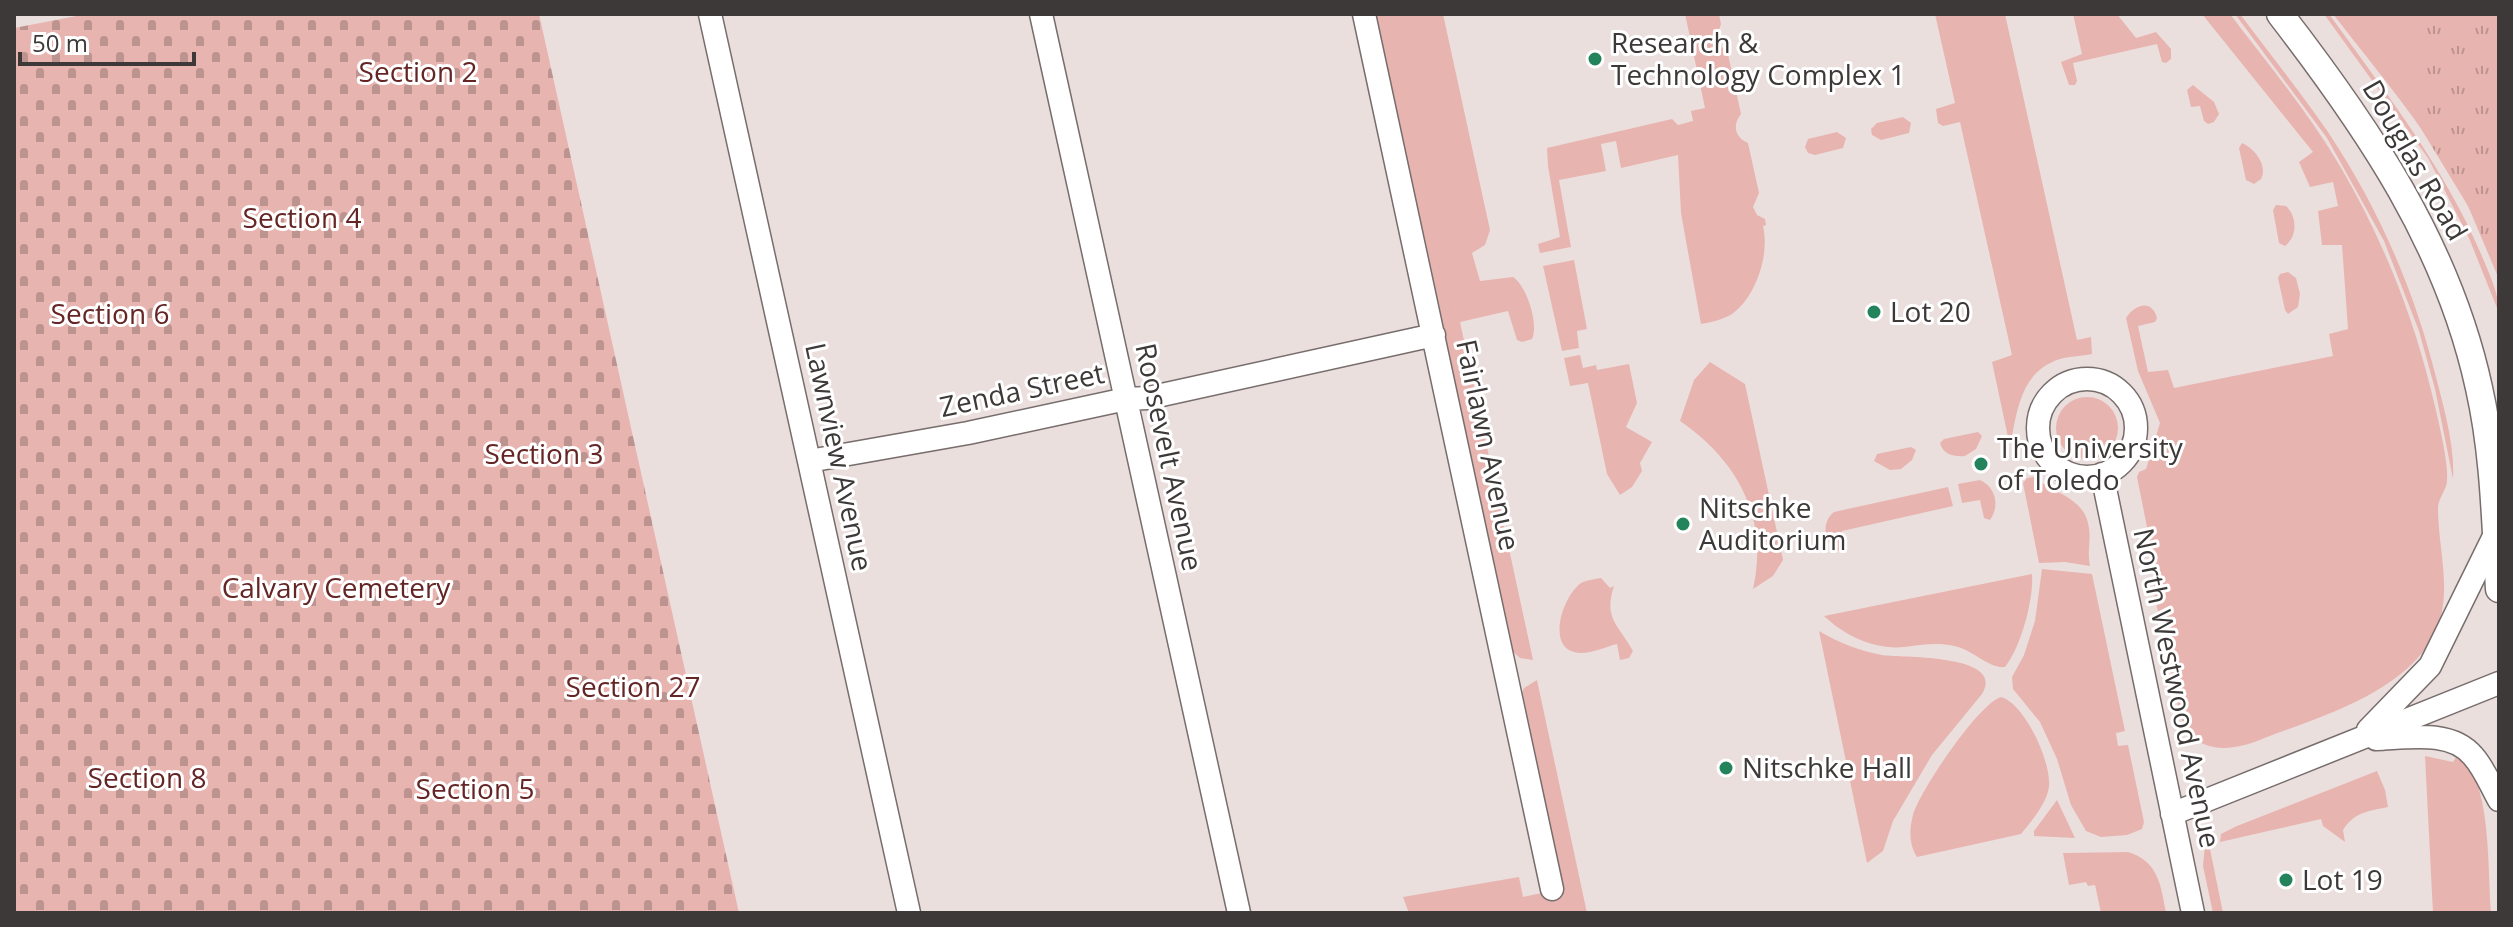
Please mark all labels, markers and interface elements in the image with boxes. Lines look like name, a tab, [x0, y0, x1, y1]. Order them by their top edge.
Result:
scale bar	[20, 16, 194, 66]
place label: Research & Technology Complex 1	[1611, 23, 1905, 93]
text: 50 m	[32, 26, 88, 59]
marker: Research & Technology Complex 1	[1586, 50, 1604, 68]
park label: Section 2	[359, 52, 477, 90]
street label: Douglas Road	[2355, 72, 2477, 247]
park label: Section 4	[243, 198, 361, 236]
place label: Lot 20	[1890, 292, 1971, 330]
park label: Section 6	[51, 294, 169, 332]
marker: Lot 20	[1865, 303, 1883, 321]
street label: Fairlawn Avenue	[1448, 336, 1530, 554]
street label: Lawnview Avenue	[797, 339, 883, 574]
street label: Roosevelt Avenue	[1127, 340, 1213, 574]
street label: Zenda Street	[936, 353, 1107, 425]
place label: The University of Toledo	[1997, 428, 2184, 498]
park label: Section 3	[485, 434, 603, 472]
marker: The University of Toledo	[1972, 455, 1990, 473]
place label: Nitschke Auditorium	[1699, 488, 1847, 558]
marker: Nitschke Auditorium	[1674, 515, 1692, 533]
street label: North Westwood Avenue	[2126, 524, 2230, 851]
park label: Calvary Cemetery	[222, 568, 451, 606]
park label: Section 27	[566, 667, 700, 705]
place label: Nitschke Hall	[1742, 748, 1912, 786]
park label: Section 8	[88, 758, 206, 796]
marker: Nitschke Hall	[1717, 759, 1735, 777]
park label: Section 5	[416, 769, 534, 807]
place label: Lot 19	[2302, 860, 2383, 898]
marker: Lot 19	[2277, 871, 2295, 889]

